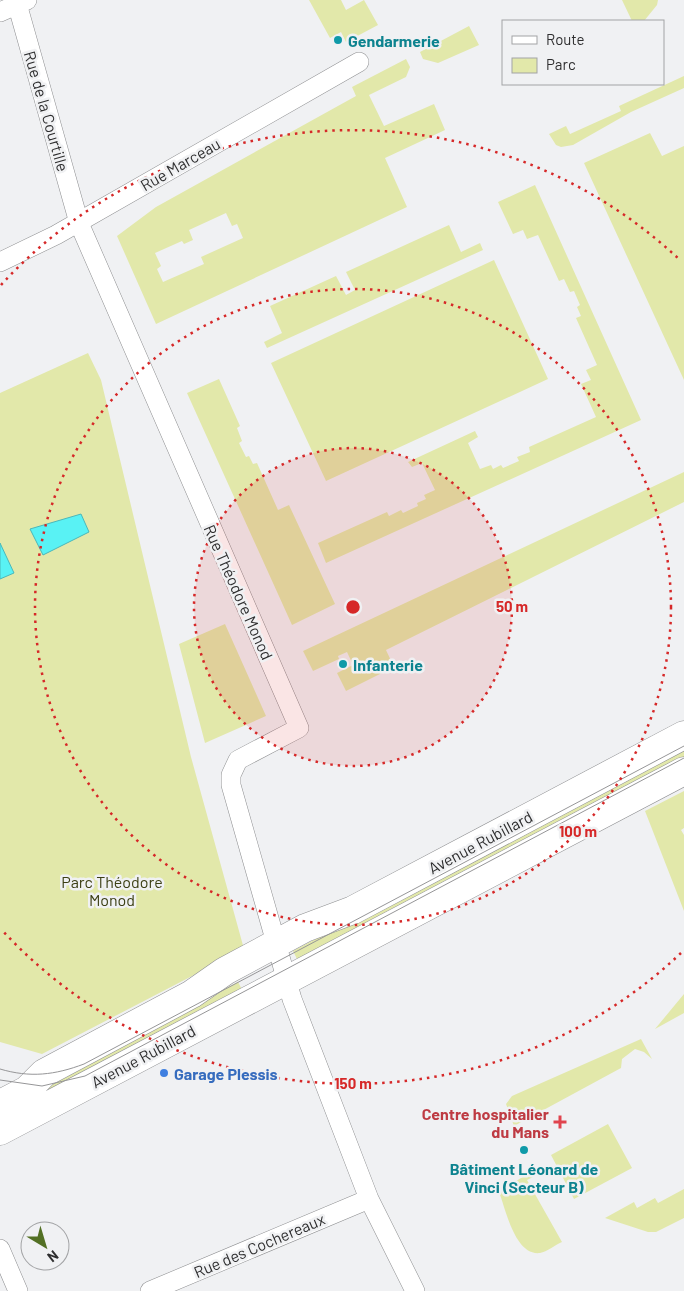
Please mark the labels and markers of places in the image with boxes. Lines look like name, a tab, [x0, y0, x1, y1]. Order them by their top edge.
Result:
place label: Gendarmerie	[348, 31, 440, 50]
marker: Gendarmerie	[332, 34, 344, 46]
centre of rings	[344, 598, 362, 616]
place label: Infanterie	[353, 655, 423, 674]
marker: Infanterie	[337, 658, 349, 670]
place label: Garage Plessis	[174, 1064, 278, 1083]
marker: Garage Plessis	[158, 1067, 170, 1079]
place label: Centre hospitalier du Mans	[422, 1104, 549, 1141]
marker: Centre hospitalier du Mans	[553, 1115, 567, 1129]
marker: Bâtiment Léonard de Vinci (Secteur B)	[518, 1144, 530, 1156]
place label: Bâtiment Léonard de Vinci (Secteur B)	[450, 1159, 599, 1196]

